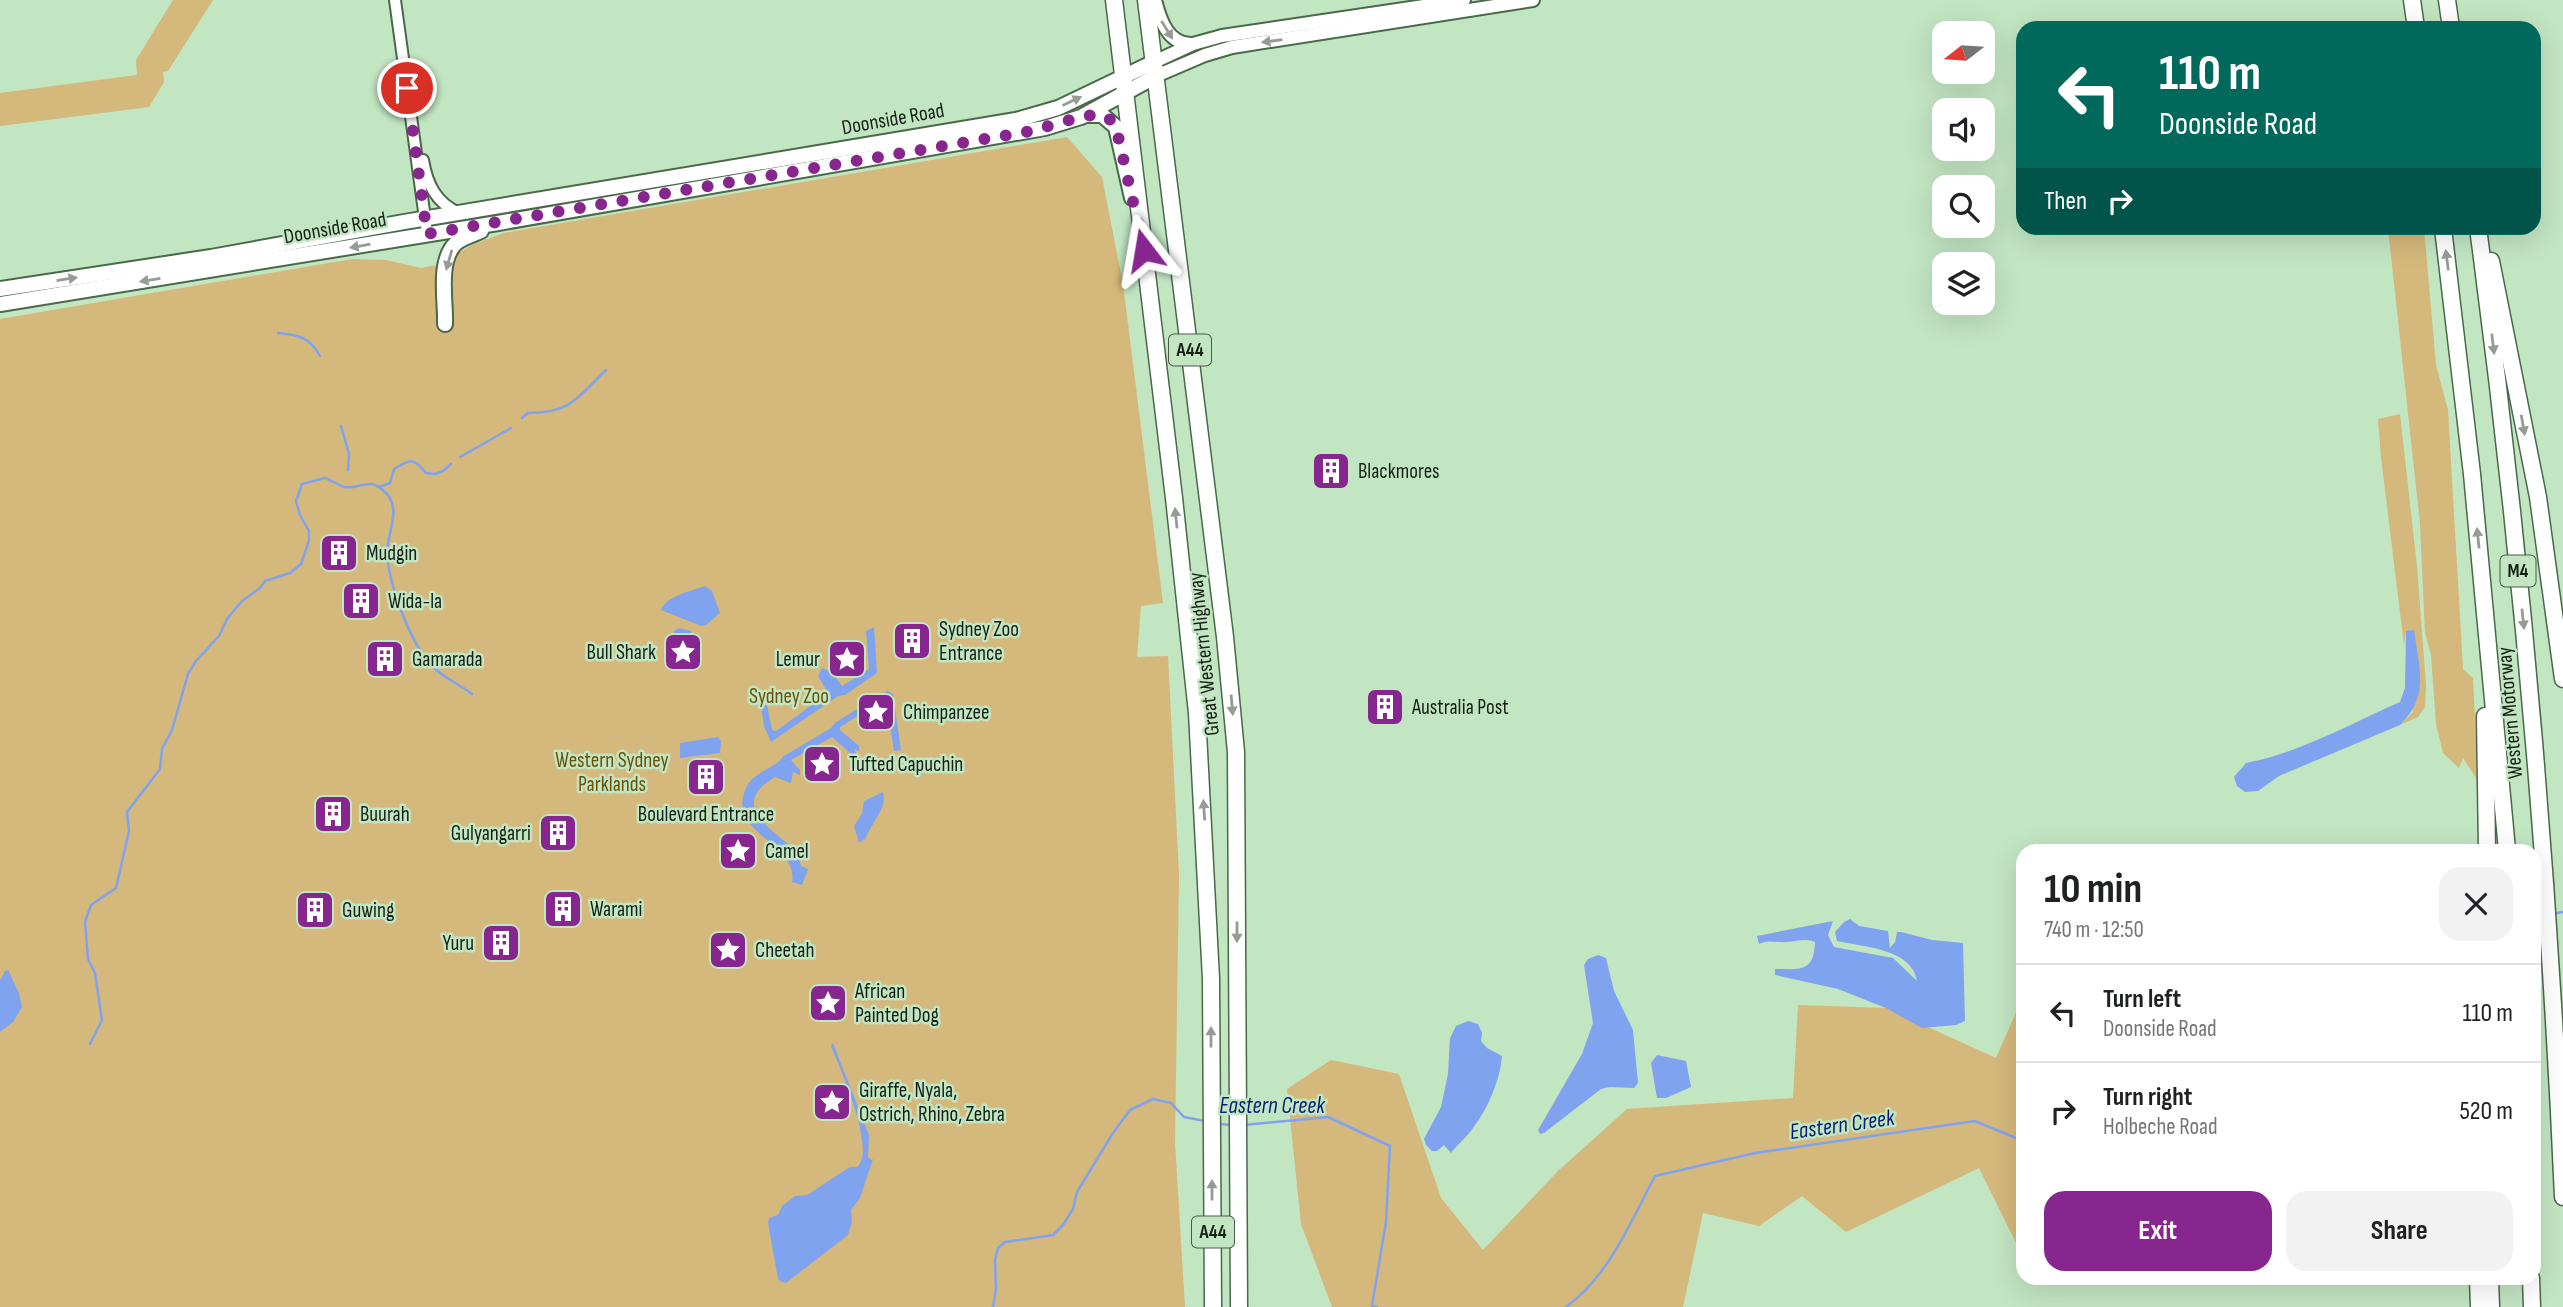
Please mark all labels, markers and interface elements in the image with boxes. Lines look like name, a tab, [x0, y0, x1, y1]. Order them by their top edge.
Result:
one-way arrow	[1161, 20, 1174, 39]
north arrow	[1932, 21, 1995, 84]
map controls	[1932, 21, 1995, 315]
one-way arrow	[1261, 36, 1283, 47]
text: 110 m	[2159, 45, 2261, 104]
icon: left	[2044, 49, 2135, 140]
pin	[377, 58, 437, 118]
icon: arrive	[388, 69, 426, 107]
one-way arrow	[1062, 95, 1082, 106]
street label: Doonside Road	[840, 98, 946, 140]
button: sound	[1932, 98, 1995, 161]
text: Doonside Road	[2159, 105, 2317, 144]
button: search	[1932, 175, 1995, 238]
icon: right	[2101, 182, 2139, 220]
text: Then	[2044, 186, 2087, 217]
street label: Doonside Road	[282, 207, 388, 249]
position arrow	[1107, 213, 1181, 287]
one-way arrow	[349, 241, 371, 252]
one-way arrow	[443, 249, 454, 271]
one-way arrow	[2442, 249, 2453, 271]
button: layers	[1932, 252, 1995, 315]
one-way arrow	[57, 273, 79, 284]
one-way arrow	[139, 275, 161, 286]
one-way arrow	[2488, 333, 2499, 355]
road number: A44	[1169, 334, 1211, 366]
one-way arrow	[2518, 414, 2529, 436]
building icon: Blackmores	[1310, 450, 1352, 492]
place label: Blackmores	[1358, 459, 1440, 484]
one-way arrow	[1171, 507, 1182, 529]
one-way arrow	[2472, 527, 2483, 549]
building icon: Mudgin	[318, 532, 360, 574]
place label: Mudgin	[366, 541, 417, 566]
road number: M4	[2500, 556, 2536, 586]
street label: Great Western Highway	[1183, 571, 1225, 737]
building icon: Wida-la	[340, 580, 382, 622]
place label: Wida-la	[388, 589, 442, 614]
one-way arrow	[2517, 608, 2528, 630]
place label: Sydney Zoo Entrance	[939, 617, 1019, 666]
building icon: Sydney Zoo Entrance	[891, 620, 933, 662]
place icon: Bull Shark	[662, 631, 704, 673]
building icon: Gamarada	[364, 638, 406, 680]
place icon: Lemur	[826, 638, 868, 680]
place label: Bull Shark	[587, 640, 656, 665]
street label: Western Motorway	[2492, 646, 2528, 780]
place label: Gamarada	[412, 647, 483, 672]
place label: Lemur	[776, 647, 820, 672]
park label: Sydney Zoo	[749, 684, 829, 709]
building icon: Australia Post	[1364, 686, 1406, 728]
place icon: Chimpanzee	[855, 691, 897, 733]
one-way arrow	[1227, 694, 1238, 716]
place label: Australia Post	[1411, 695, 1509, 720]
place label: Chimpanzee	[903, 700, 989, 725]
place icon: Tufted Capuchin	[801, 743, 843, 785]
park label: Western Sydney Parklands	[555, 748, 669, 797]
place label: Tufted Capuchin	[849, 752, 963, 777]
building icon: Boulevard Entrance	[685, 756, 727, 798]
building icon: Buurah	[312, 793, 354, 835]
one-way arrow	[1198, 799, 1209, 821]
place label: Buurah	[360, 802, 410, 827]
place label: Boulevard Entrance	[638, 802, 774, 827]
building icon: Gulyangarri	[537, 812, 579, 854]
place label: Gulyangarri	[451, 821, 531, 846]
place icon: Camel	[717, 830, 759, 872]
place label: Camel	[765, 839, 809, 864]
text: 10 min	[2044, 864, 2142, 915]
button: close	[2439, 867, 2513, 941]
building icon: Warami	[542, 888, 584, 930]
building icon: Guwing	[294, 889, 336, 931]
place label: Warami	[590, 897, 642, 922]
place label: Guwing	[342, 898, 394, 923]
text: 740 m · 12:50	[2044, 916, 2144, 944]
one-way arrow	[1231, 921, 1243, 943]
building icon: Yuru	[480, 922, 522, 964]
place icon: Cheetah	[707, 929, 749, 971]
place label: Yuru	[443, 931, 474, 956]
place label: Cheetah	[755, 938, 814, 963]
place label: African Painted Dog	[854, 979, 939, 1028]
place icon: African Painted Dog	[807, 982, 849, 1024]
text: Turn left	[2103, 984, 2181, 1015]
icon: left	[2044, 994, 2082, 1032]
text: 110 m	[2462, 998, 2513, 1029]
text: Doonside Road	[2103, 1015, 2217, 1043]
one-way arrow	[1205, 1026, 1217, 1048]
place label: Giraffe, Nyala, Ostrich, Rhino, Zebra	[859, 1078, 1005, 1127]
place icon: Giraffe, Nyala, Ostrich, Rhino, Zebra	[811, 1081, 853, 1123]
text: Turn right	[2103, 1082, 2192, 1113]
water label: Eastern Creek	[1219, 1092, 1326, 1120]
icon: right	[2044, 1092, 2082, 1130]
text: 520 m	[2459, 1096, 2513, 1127]
water label: Eastern Creek	[1788, 1104, 1898, 1146]
text: Holbeche Road	[2103, 1113, 2218, 1141]
one-way arrow	[1207, 1179, 1218, 1201]
button: Exit	[2044, 1191, 2272, 1271]
button: Share	[2286, 1191, 2513, 1271]
road number: A44	[1192, 1216, 1234, 1248]

